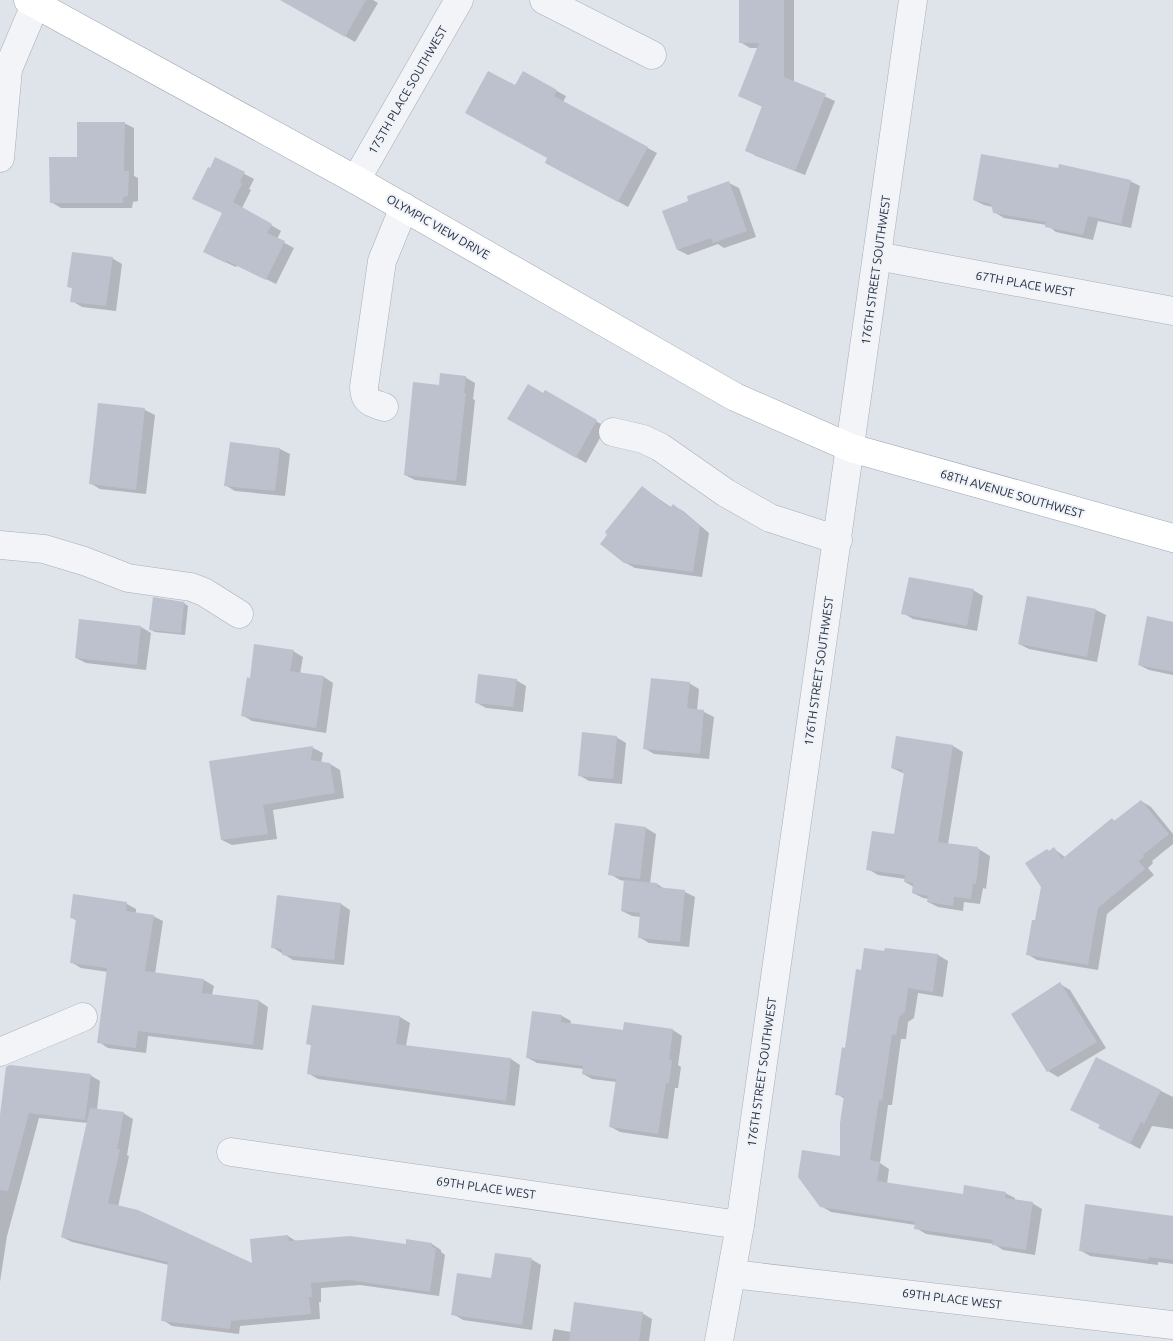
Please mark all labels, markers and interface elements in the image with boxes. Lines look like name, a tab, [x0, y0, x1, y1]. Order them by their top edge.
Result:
street label: 175TH PLACE SOUTHWEST	[365, 23, 450, 156]
street label: OLYMPIC VIEW DRIVE	[385, 192, 492, 261]
street label: 176TH STREET SOUTHWEST	[859, 194, 892, 346]
street label: 67TH PLACE WEST	[975, 268, 1076, 299]
street label: 68TH AVENUE SOUTHWEST	[939, 467, 1086, 520]
street label: 176TH STREET SOUTHWEST	[802, 595, 835, 747]
street label: 176TH STREET SOUTHWEST	[745, 996, 778, 1148]
street label: 69TH PLACE WEST	[436, 1174, 537, 1201]
street label: 69TH PLACE WEST	[902, 1286, 1003, 1311]

